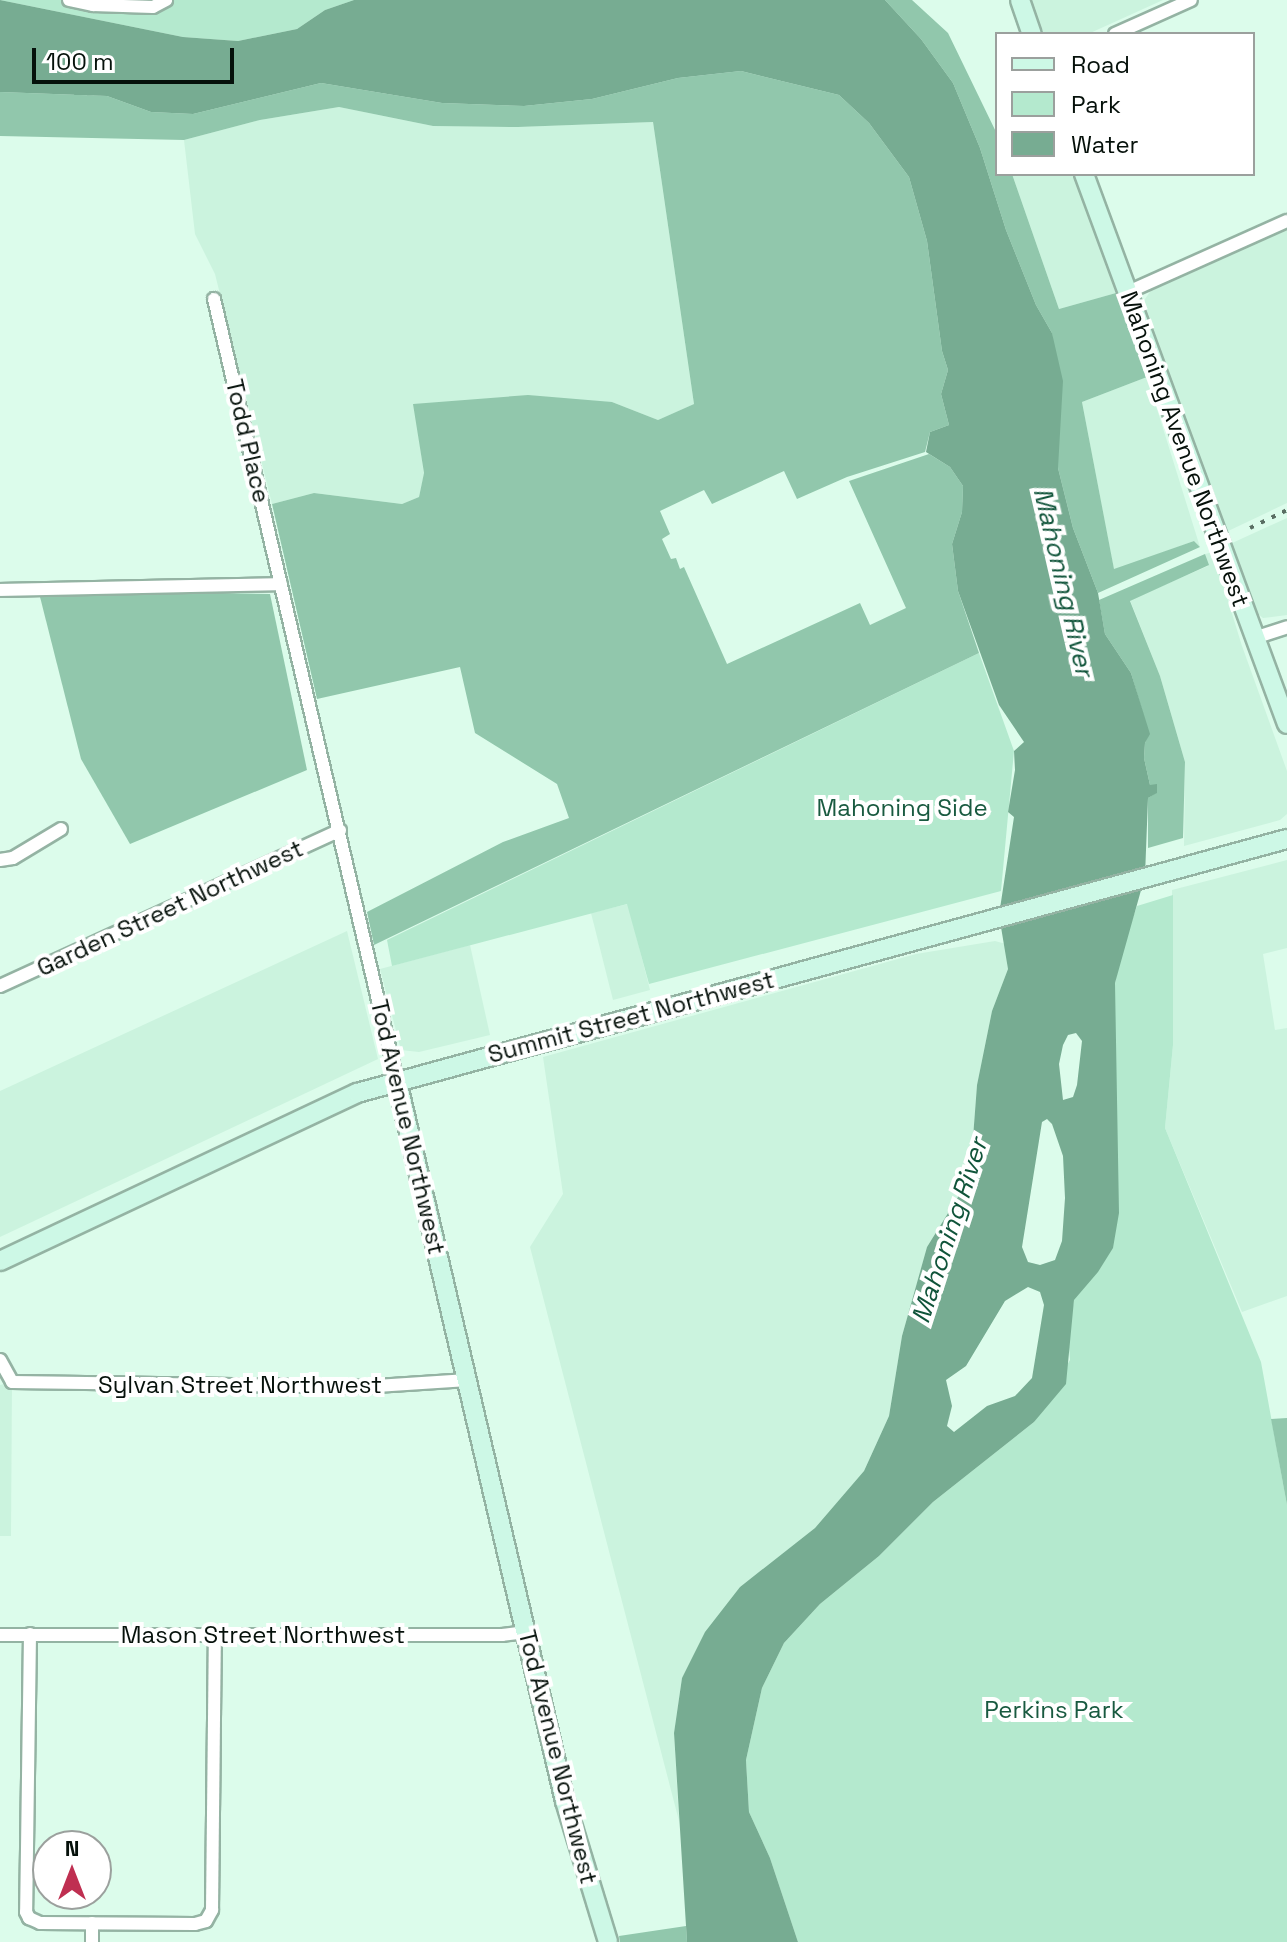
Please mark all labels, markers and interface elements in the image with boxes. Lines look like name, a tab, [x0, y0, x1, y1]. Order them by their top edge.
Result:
scale bar	[36, 32, 238, 82]
legend	[995, 32, 1255, 176]
text: 100 m	[46, 46, 114, 77]
text: Road	[1071, 49, 1130, 80]
text: Park	[1071, 89, 1121, 120]
text: Water	[1071, 129, 1139, 160]
street label: Mahoning Avenue Northwest	[1114, 287, 1256, 611]
street label: Todd Place	[220, 376, 276, 506]
water label: Mahoning River	[1026, 485, 1100, 679]
park label: Mahoning Side	[816, 794, 988, 822]
street label: Garden Street Northwest	[32, 834, 308, 982]
street label: Summit Street Northwest	[485, 965, 777, 1069]
street label: Tod Avenue Northwest	[365, 997, 451, 1257]
water label: Mahoning River	[905, 1135, 995, 1327]
street label: Sylvan Street Northwest	[98, 1371, 382, 1399]
street label: Mason Street Northwest	[121, 1621, 405, 1649]
street label: Tod Avenue Northwest	[512, 1627, 604, 1887]
park label: Perkins Park	[984, 1696, 1124, 1724]
north arrow	[32, 1830, 112, 1910]
text: N	[65, 1834, 79, 1862]

